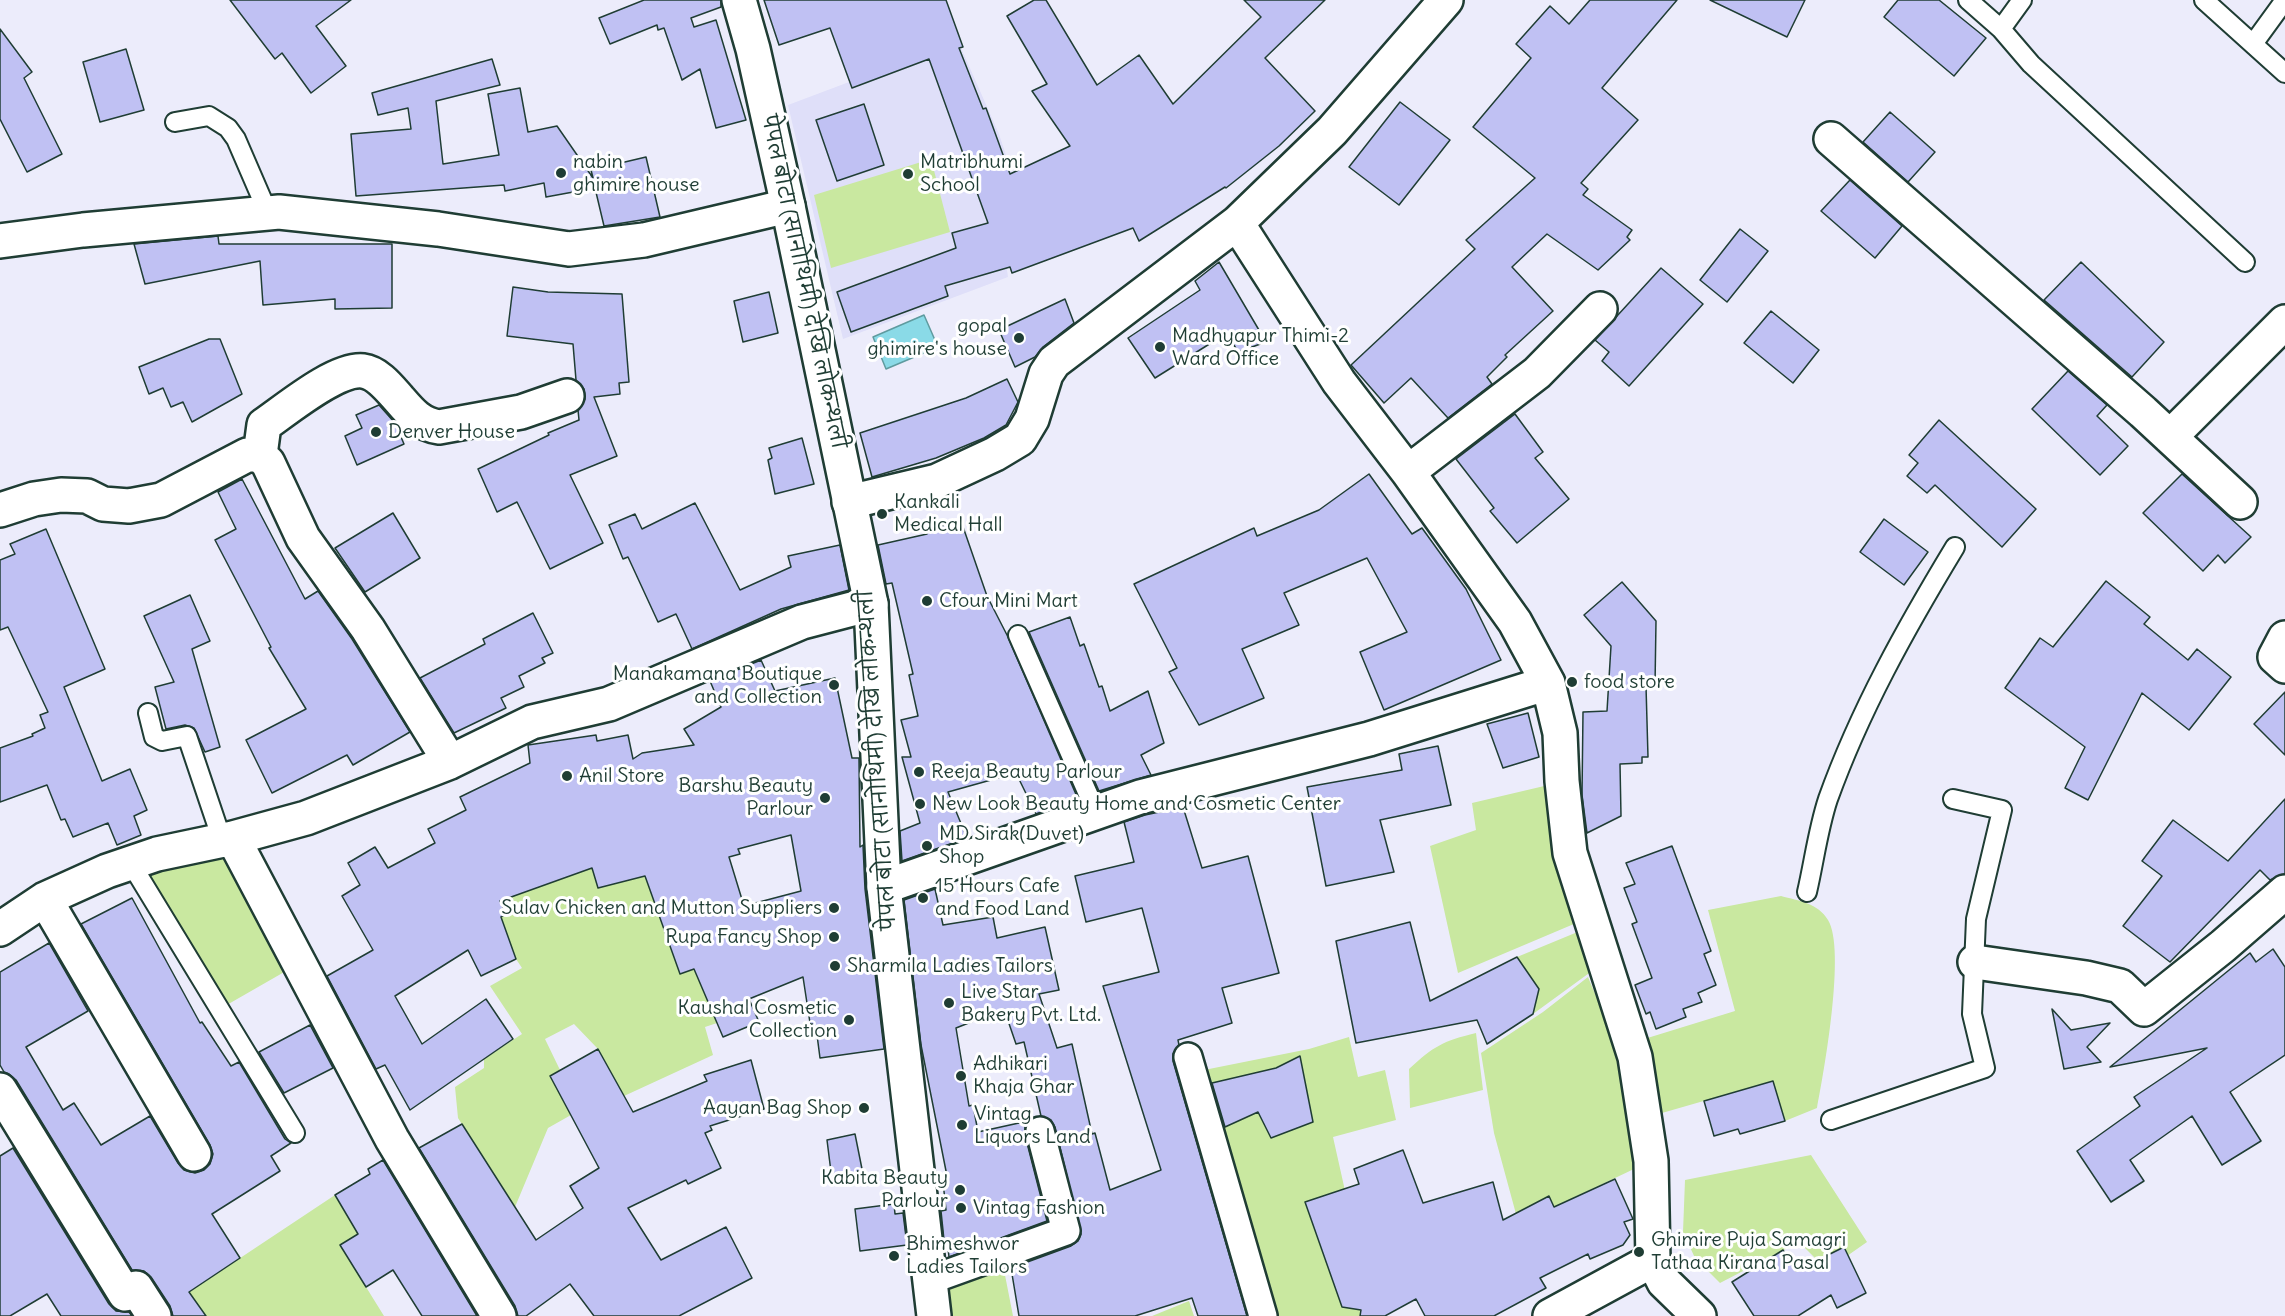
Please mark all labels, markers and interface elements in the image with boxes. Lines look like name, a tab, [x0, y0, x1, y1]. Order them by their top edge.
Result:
street label: पेपल बोटा (सानोथिमी) देखि लोकन्थली	[756, 113, 850, 451]
place label: nabin ghimire house	[573, 150, 700, 197]
place label: Matribhumi School	[920, 150, 1023, 197]
marker: nabin ghimire house	[554, 166, 568, 180]
marker: Matribhumi School	[901, 167, 915, 181]
place label: gopal ghimire's house	[867, 314, 1007, 361]
place label: Madhyapur Thimi-2 Ward Office	[1172, 324, 1349, 371]
marker: gopal ghimire's house	[1012, 331, 1026, 345]
marker: Madhyapur Thimi-2 Ward Office	[1153, 340, 1167, 354]
place label: Denver House	[388, 420, 515, 444]
marker: Denver House	[369, 425, 383, 439]
place label: Kankali Medical Hall	[894, 490, 1003, 537]
marker: Kankali Medical Hall	[875, 507, 889, 521]
street label: पेपल बोटा (सानोथिमी) देखि लोकन्थली	[854, 589, 902, 931]
place label: Cfour Mini Mart	[939, 589, 1078, 613]
marker: Cfour Mini Mart	[920, 594, 934, 608]
place label: Manakamana Boutique and Collection	[613, 662, 822, 709]
place label: food store	[1584, 670, 1675, 694]
marker: food store	[1565, 675, 1579, 689]
marker: Manakamana Boutique and Collection	[827, 678, 841, 692]
place label: Reeja Beauty Parlour	[931, 760, 1122, 784]
place label: Anil Store	[579, 764, 664, 788]
marker: Reeja Beauty Parlour	[912, 765, 926, 779]
marker: Anil Store	[560, 769, 574, 783]
place label: Barshu Beauty Parlour	[678, 774, 813, 821]
marker: Barshu Beauty Parlour	[818, 791, 832, 805]
place label: New Look Beauty Home and Cosmetic Center	[932, 792, 1341, 816]
marker: New Look Beauty Home and Cosmetic Center	[913, 797, 927, 811]
place label: MD Sirak(Duvet) Shop	[939, 822, 1084, 869]
marker: MD Sirak(Duvet) Shop	[920, 839, 934, 853]
place label: 15 Hours Cafe and Food Land	[935, 874, 1069, 921]
marker: 15 Hours Cafe and Food Land	[916, 891, 930, 905]
place label: Sulav Chicken and Mutton Suppliers	[501, 896, 822, 920]
marker: Sulav Chicken and Mutton Suppliers	[827, 901, 841, 915]
place label: Rupa Fancy Shop	[665, 925, 822, 949]
marker: Rupa Fancy Shop	[827, 930, 841, 944]
place label: Sharmila Ladies Tailors	[847, 954, 1053, 978]
marker: Sharmila Ladies Tailors	[828, 959, 842, 973]
place label: Live Star Bakery Pvt. Ltd.	[961, 980, 1101, 1027]
place label: Kaushal Cosmetic Collection	[677, 996, 837, 1043]
marker: Live Star Bakery Pvt. Ltd.	[942, 996, 956, 1010]
marker: Kaushal Cosmetic Collection	[842, 1013, 856, 1027]
place label: Adhikari Khaja Ghar	[973, 1052, 1075, 1099]
marker: Adhikari Khaja Ghar	[954, 1069, 968, 1083]
place label: Aayan Bag Shop	[703, 1096, 852, 1120]
marker: Aayan Bag Shop	[857, 1101, 871, 1115]
place label: Vintag Liquors Land	[974, 1102, 1091, 1149]
marker: Vintag Liquors Land	[955, 1118, 969, 1132]
place label: Kabita Beauty Parlour	[821, 1166, 948, 1213]
marker: Kabita Beauty Parlour	[953, 1183, 967, 1197]
place label: Vintag Fashion	[973, 1196, 1105, 1220]
marker: Vintag Fashion	[954, 1201, 968, 1215]
place label: Ghimire Puja Samagri Tathaa Kirana Pasal	[1651, 1228, 1846, 1275]
place label: Bhimeshwor Ladies Tailors	[906, 1232, 1027, 1279]
marker: Ghimire Puja Samagri Tathaa Kirana Pasal	[1632, 1245, 1646, 1259]
marker: Bhimeshwor Ladies Tailors	[887, 1249, 901, 1263]

